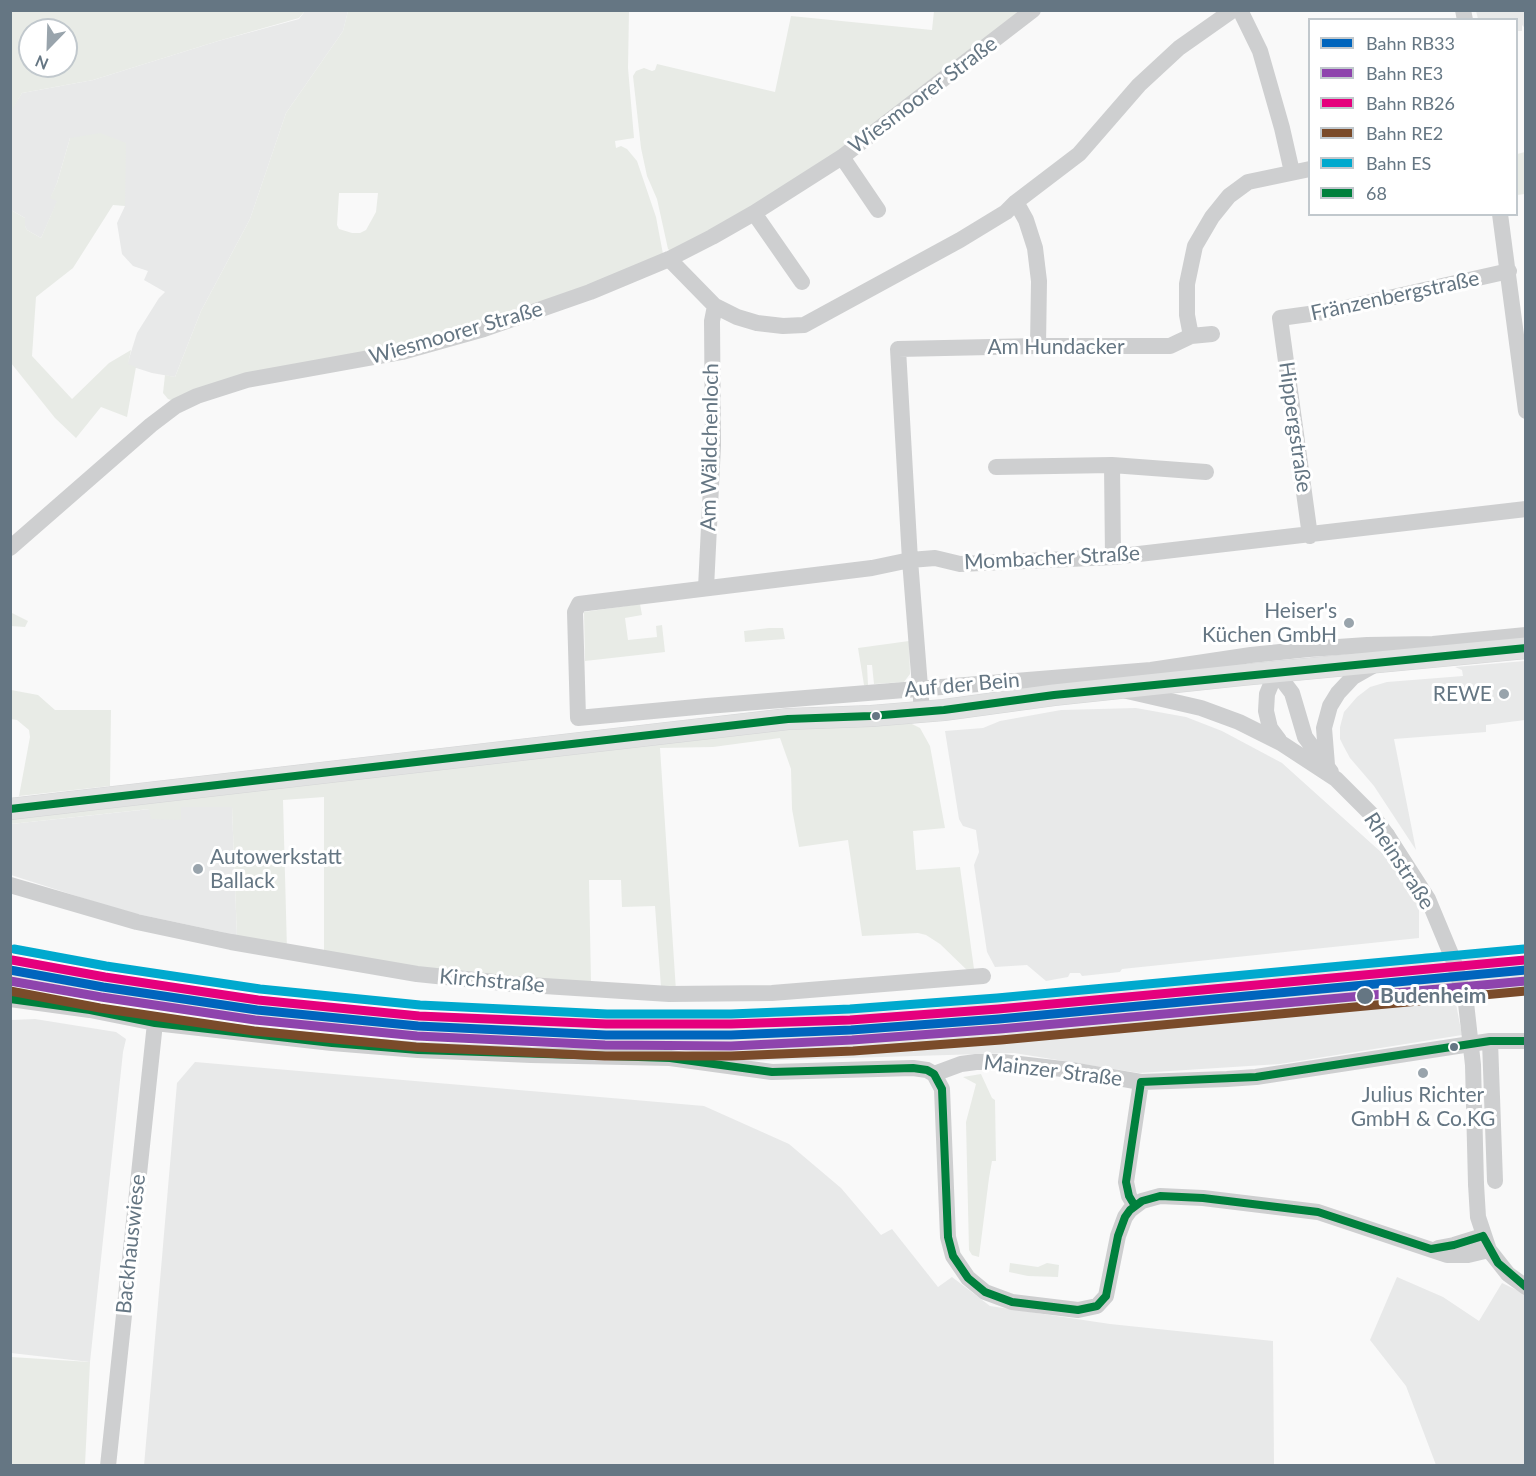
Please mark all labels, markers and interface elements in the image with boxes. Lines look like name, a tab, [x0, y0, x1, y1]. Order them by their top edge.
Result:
north arrow	[18, 18, 78, 78]
legend	[1308, 18, 1518, 216]
street label: Wiesmoorer Straße	[844, 31, 1002, 159]
text: Bahn RB33	[1366, 32, 1455, 54]
text: N	[32, 52, 51, 74]
text: Bahn RE3	[1366, 62, 1443, 84]
text: Bahn RB26	[1366, 92, 1455, 114]
text: Bahn RE2	[1366, 122, 1443, 144]
text: Bahn ES	[1366, 152, 1431, 174]
text: 68	[1366, 182, 1387, 204]
street label: Fränzenbergstraße	[1308, 266, 1482, 326]
street label: Wiesmoorer Straße	[367, 296, 545, 370]
street label: Am Hundacker	[987, 334, 1125, 360]
street label: Hippergstraße	[1273, 360, 1317, 494]
street label: Am Wäldchenloch	[696, 363, 724, 531]
street label: Mombacher Straße	[963, 541, 1141, 575]
place label: Heiser's Küchen GmbH	[1202, 598, 1337, 648]
marker: Heiser's Küchen GmbH	[1342, 616, 1356, 630]
street label: Auf der Bein	[903, 667, 1021, 703]
place label: REWE	[1433, 681, 1492, 707]
marker: REWE	[1497, 687, 1511, 701]
unlabelled marker	[870, 710, 882, 722]
street label: Rheinstraße	[1358, 808, 1440, 914]
place label: Autowerkstatt Ballack	[210, 844, 342, 894]
marker: Autowerkstatt Ballack	[191, 862, 205, 876]
street label: Kirchstraße	[438, 964, 546, 998]
place label: Budenheim	[1380, 983, 1486, 1009]
marker: Budenheim	[1355, 986, 1375, 1006]
unlabelled marker	[1448, 1041, 1460, 1053]
street label: Mainzer Straße	[982, 1050, 1124, 1092]
marker: Julius Richter GmbH & Co.KG	[1416, 1066, 1430, 1080]
place label: Julius Richter GmbH & Co.KG	[1351, 1082, 1495, 1132]
street label: Backhauswiese	[111, 1173, 151, 1315]

